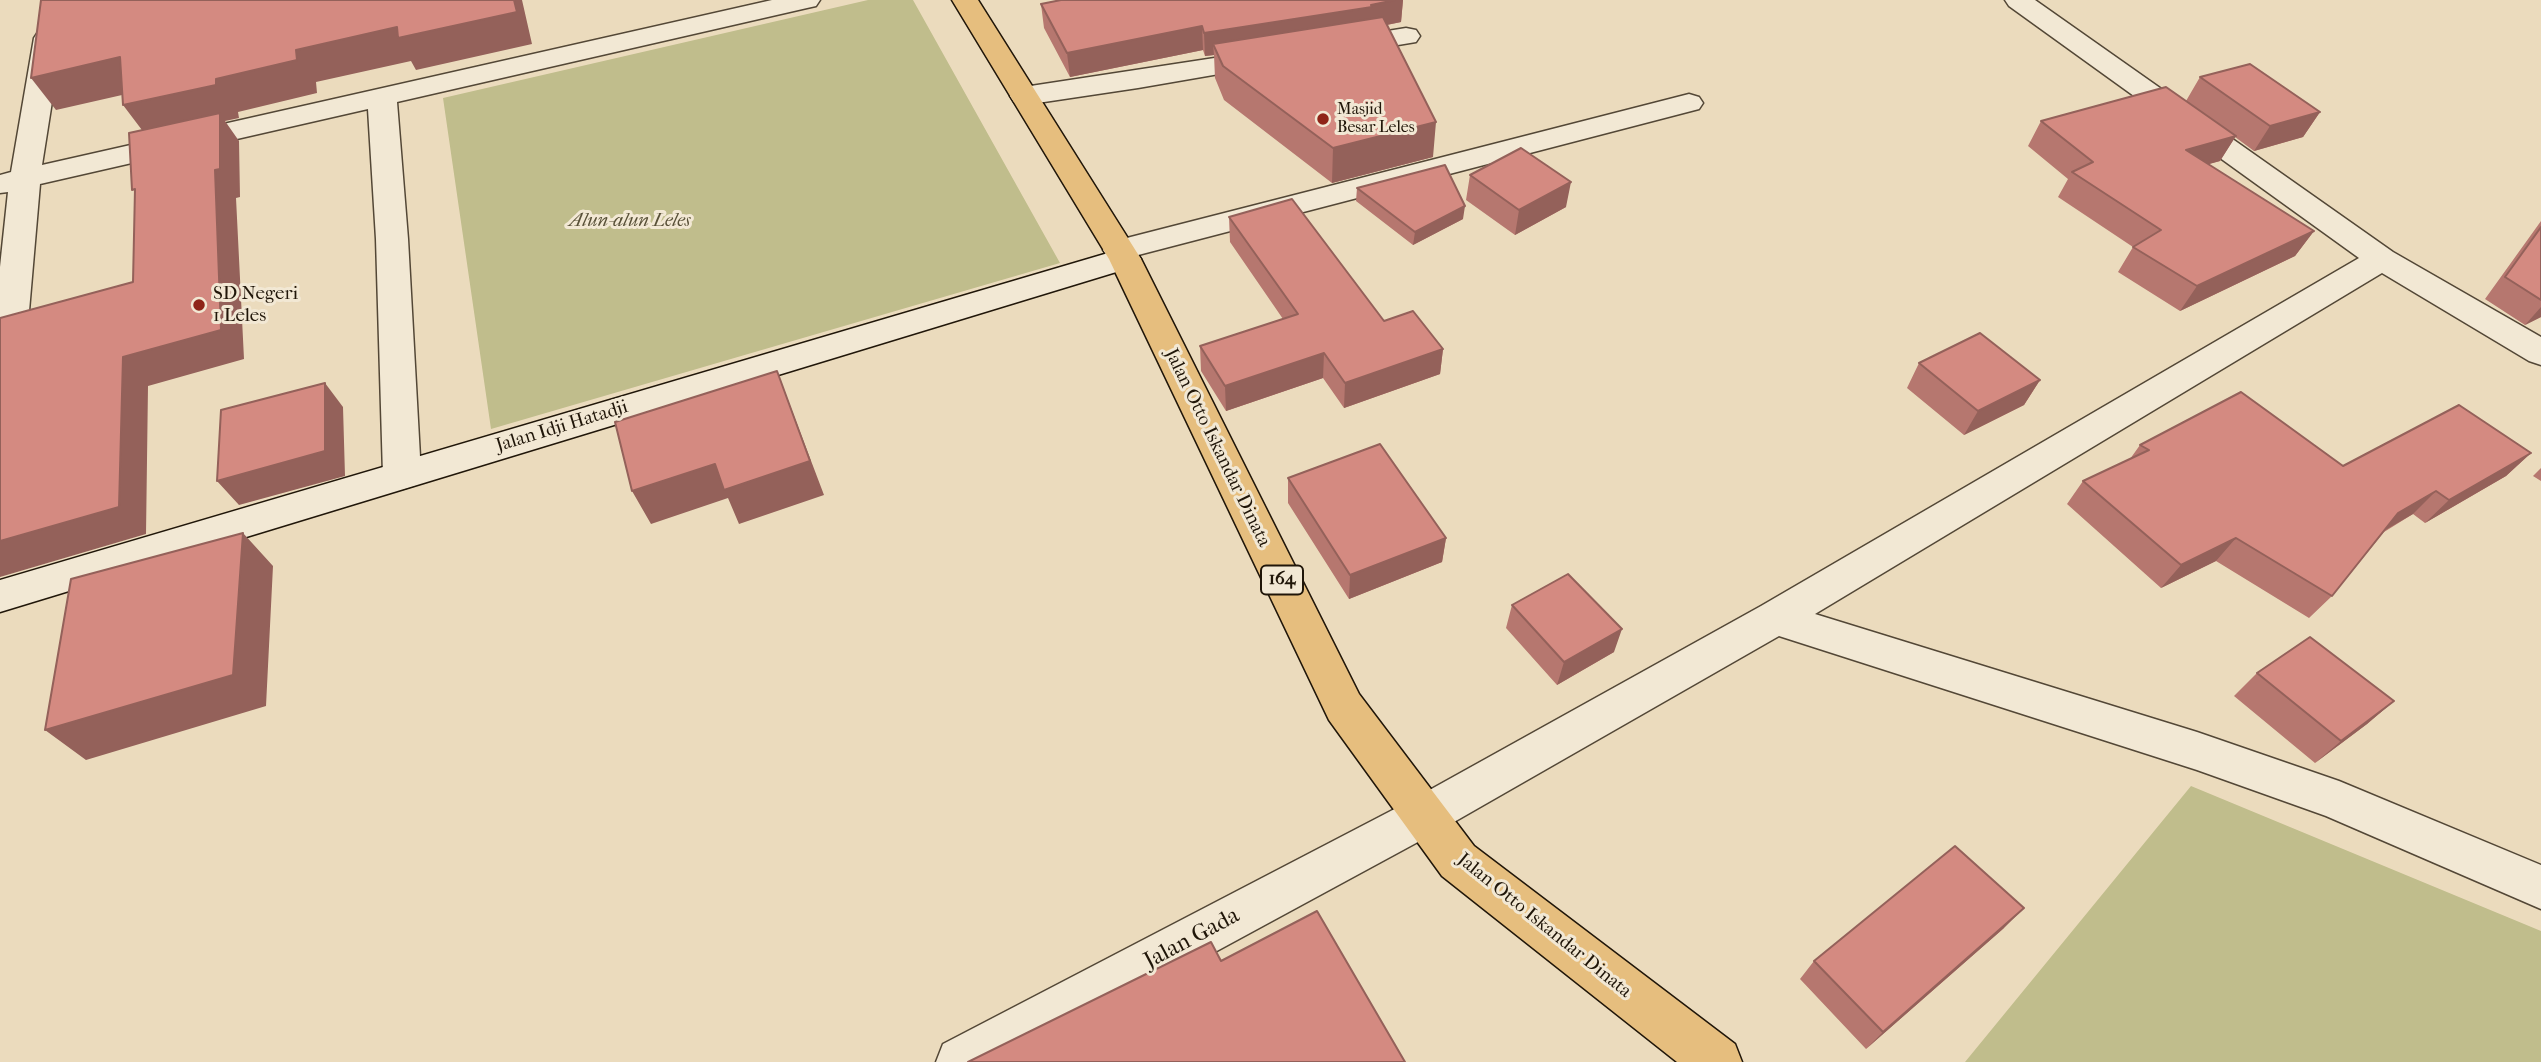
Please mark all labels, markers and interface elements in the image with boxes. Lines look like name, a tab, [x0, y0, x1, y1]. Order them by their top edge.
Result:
place label: Masjid Besar Leles	[1337, 100, 1415, 138]
marker: Masjid Besar Leles	[1315, 111, 1331, 127]
park label: Alun-alun Leles	[569, 210, 691, 232]
place label: SD Negeri 1 Leles	[213, 283, 298, 327]
marker: SD Negeri 1 Leles	[191, 297, 207, 313]
street label: Jalan Otto Iskandar Dinata	[1159, 345, 1275, 551]
street label: Jalan Idji Hatadji	[493, 396, 631, 458]
road number: 164	[1261, 566, 1303, 594]
street label: Jalan Otto Iskandar Dinata	[1452, 849, 1636, 1003]
street label: Jalan Gada	[1140, 902, 1244, 976]

